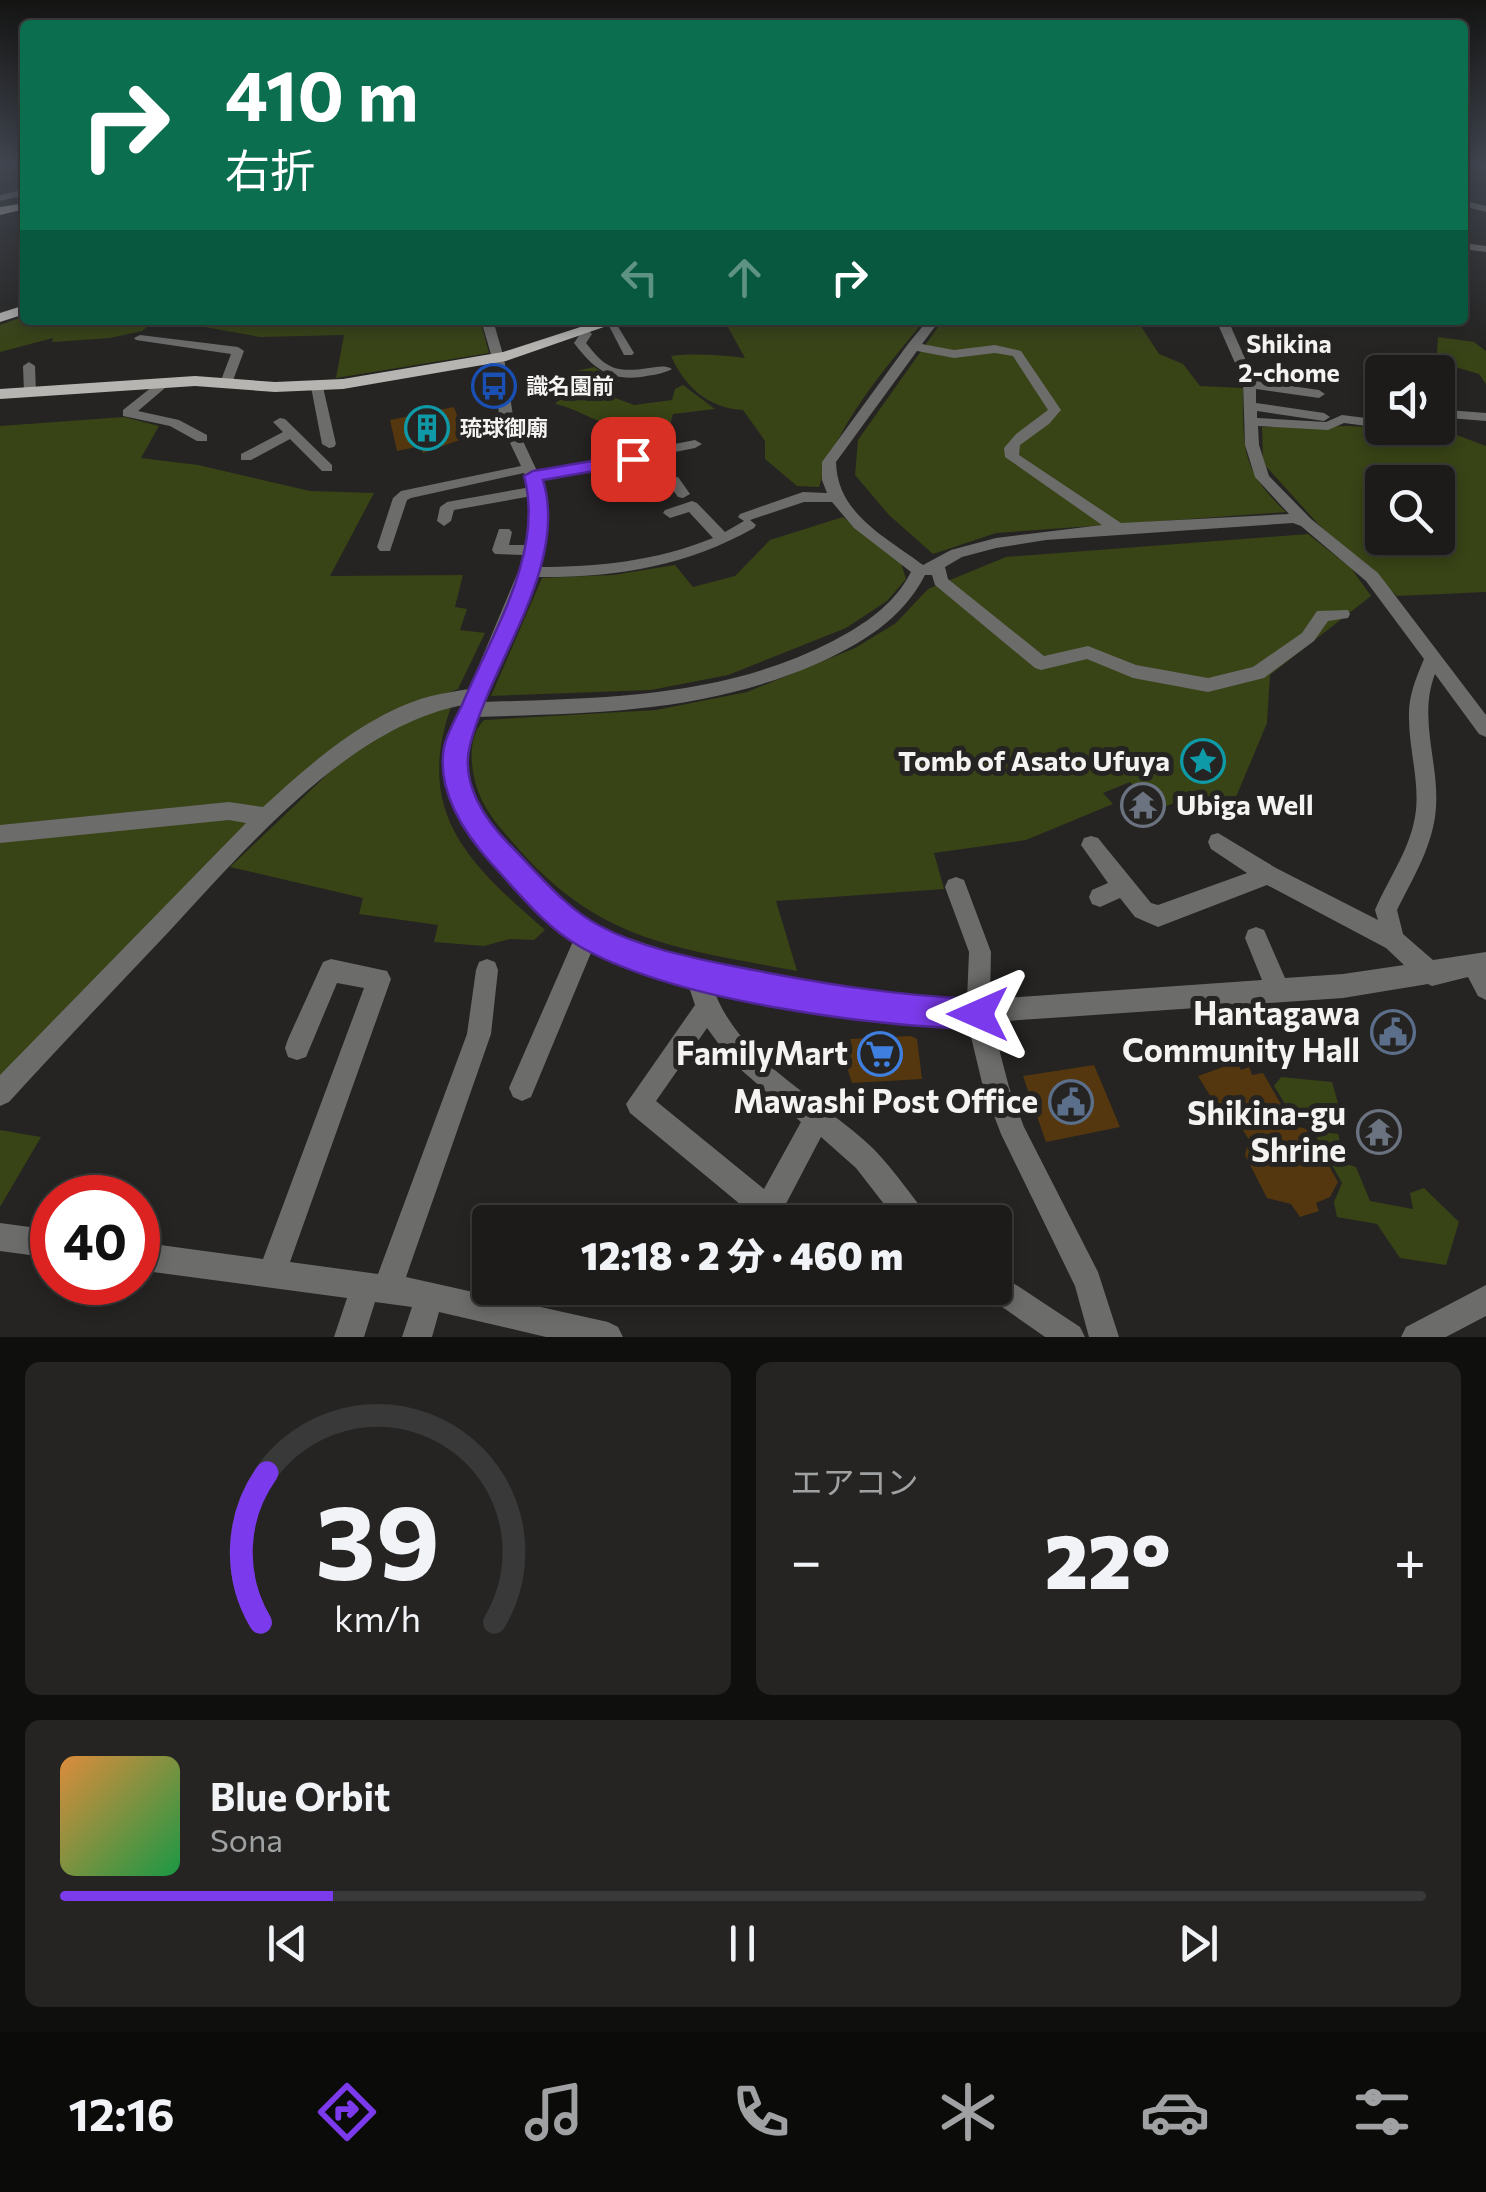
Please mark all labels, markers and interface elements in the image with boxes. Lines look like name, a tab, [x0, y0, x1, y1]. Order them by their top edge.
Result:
text: 410 m	[225, 50, 418, 135]
icon: right	[60, 60, 190, 190]
text: 右折	[225, 141, 315, 196]
icon: left	[612, 250, 667, 305]
icon: ahead	[717, 250, 772, 305]
icon: right	[822, 250, 877, 305]
district label: Shikina 2-chome	[1238, 328, 1340, 387]
map controls	[1365, 355, 1455, 555]
button: sound	[1365, 355, 1455, 445]
bus stop icon: 識名園前	[471, 363, 517, 409]
place label: 識名園前	[526, 372, 614, 399]
building icon: 琉球御廟	[404, 405, 450, 451]
place label: 琉球御廟	[460, 414, 548, 441]
pin	[591, 417, 676, 502]
icon: arrive	[606, 432, 661, 487]
button: search	[1365, 465, 1455, 555]
place icon: Tomb of Asato Ufuya	[1180, 738, 1226, 784]
place label: Tomb of Asato Ufuya	[898, 743, 1170, 777]
temple icon: Ubiga Well	[1120, 782, 1166, 828]
place label: Ubiga Well	[1176, 787, 1314, 821]
position arrow	[926, 962, 1030, 1066]
place label: Hantagawa Community Hall	[1122, 992, 1360, 1069]
public building icon: Hantagawa Community Hall	[1370, 1009, 1416, 1055]
supermarket icon: FamilyMart	[857, 1031, 903, 1077]
place label: FamilyMart	[676, 1032, 848, 1072]
public building icon: Mawashi Post Office	[1048, 1079, 1094, 1125]
place label: Mawashi Post Office	[733, 1080, 1038, 1120]
place label: Shikina-gu Shrine	[1187, 1092, 1346, 1169]
temple icon: Shikina-gu Shrine	[1356, 1109, 1402, 1155]
speed limit sign: 40	[30, 1175, 160, 1305]
text: 12:18 · 2 分 · 460 m	[581, 1231, 903, 1278]
text: エアコン	[791, 1461, 919, 1501]
text: 39	[315, 1474, 440, 1601]
text: 22°	[1045, 1513, 1171, 1604]
text: −	[791, 1525, 822, 1592]
text: +	[1394, 1525, 1426, 1592]
text: km/h	[334, 1596, 421, 1639]
text: Blue Orbit	[210, 1772, 390, 1819]
text: Sona	[210, 1819, 283, 1859]
icon: previous	[260, 1916, 315, 1971]
icon: pause	[715, 1916, 770, 1971]
icon: next	[1171, 1916, 1226, 1971]
icon: directions	[312, 2077, 382, 2147]
icon: music	[519, 2077, 589, 2147]
icon: phone	[726, 2077, 796, 2147]
icon: climate	[933, 2077, 1003, 2147]
icon: car	[1140, 2077, 1210, 2147]
icon: filters	[1347, 2077, 1417, 2147]
text: 12:16	[69, 2085, 175, 2140]

